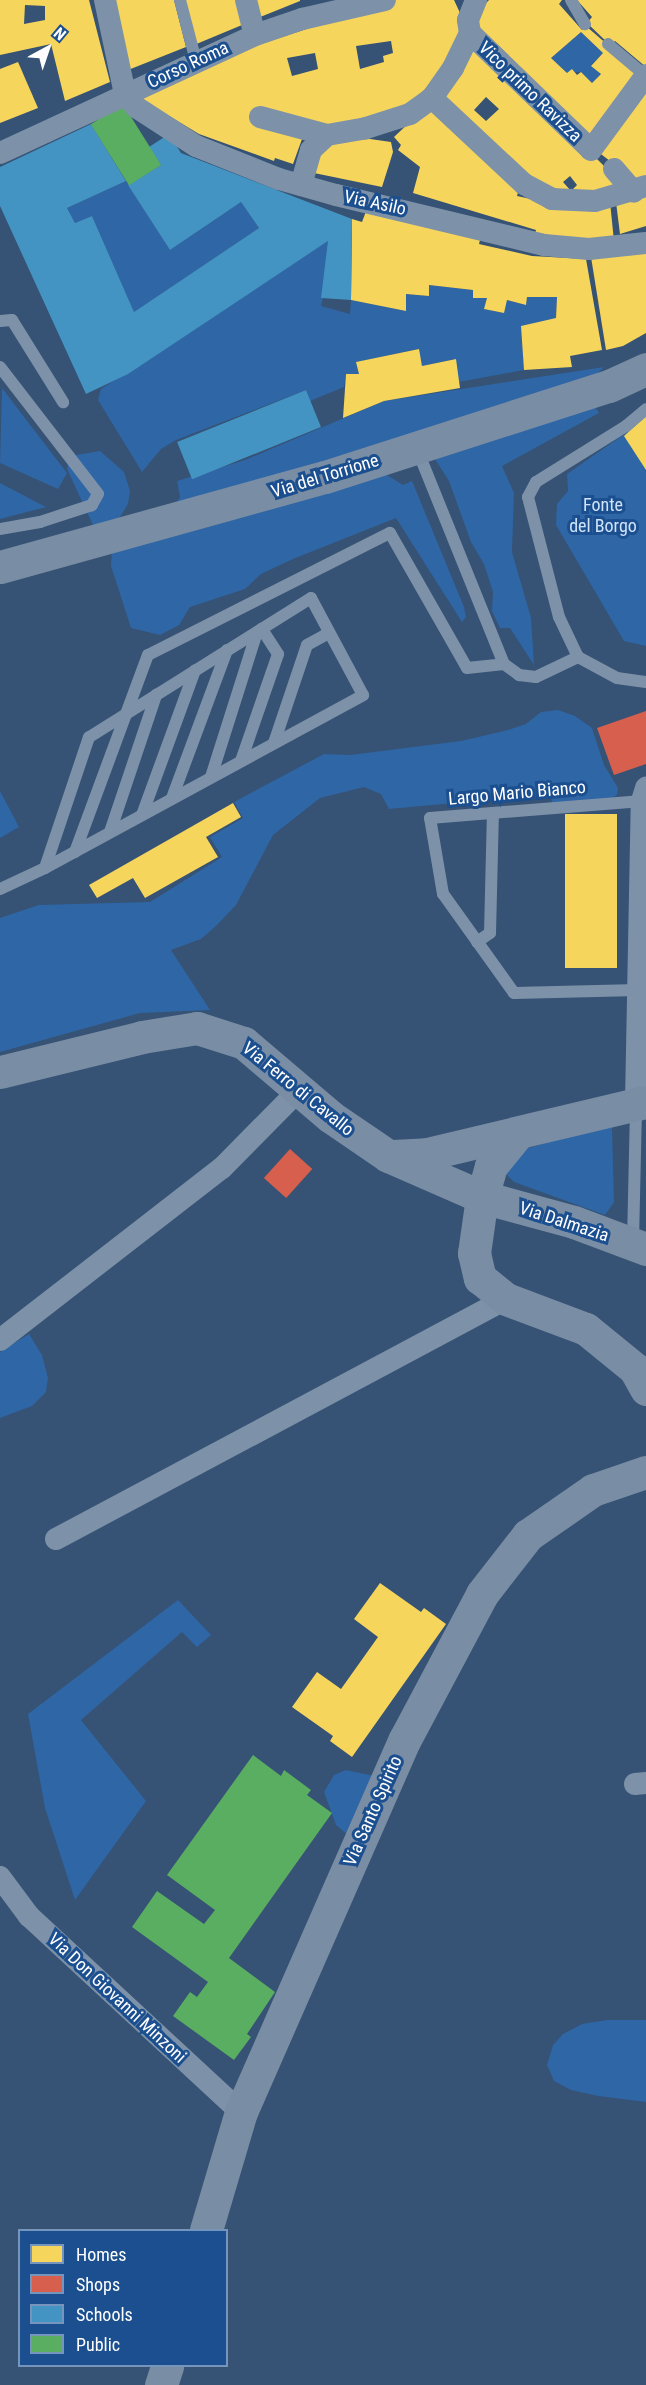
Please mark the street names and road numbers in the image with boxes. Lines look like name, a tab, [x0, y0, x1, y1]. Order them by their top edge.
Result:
street label: Corso Roma	[144, 37, 232, 93]
street label: Vico primo Ravizza	[474, 37, 586, 147]
street label: Via Asilo	[342, 186, 408, 220]
street label: Via del Torrione	[269, 449, 381, 503]
street label: Largo Mario Bianco	[447, 776, 587, 810]
street label: Via Ferro di Cavallo	[238, 1037, 358, 1141]
street label: Via Dalmazia	[517, 1197, 611, 1247]
street label: Via Santo Spirito	[339, 1753, 407, 1869]
street label: Via Don Giovanni Minzoni	[44, 1928, 190, 2068]

